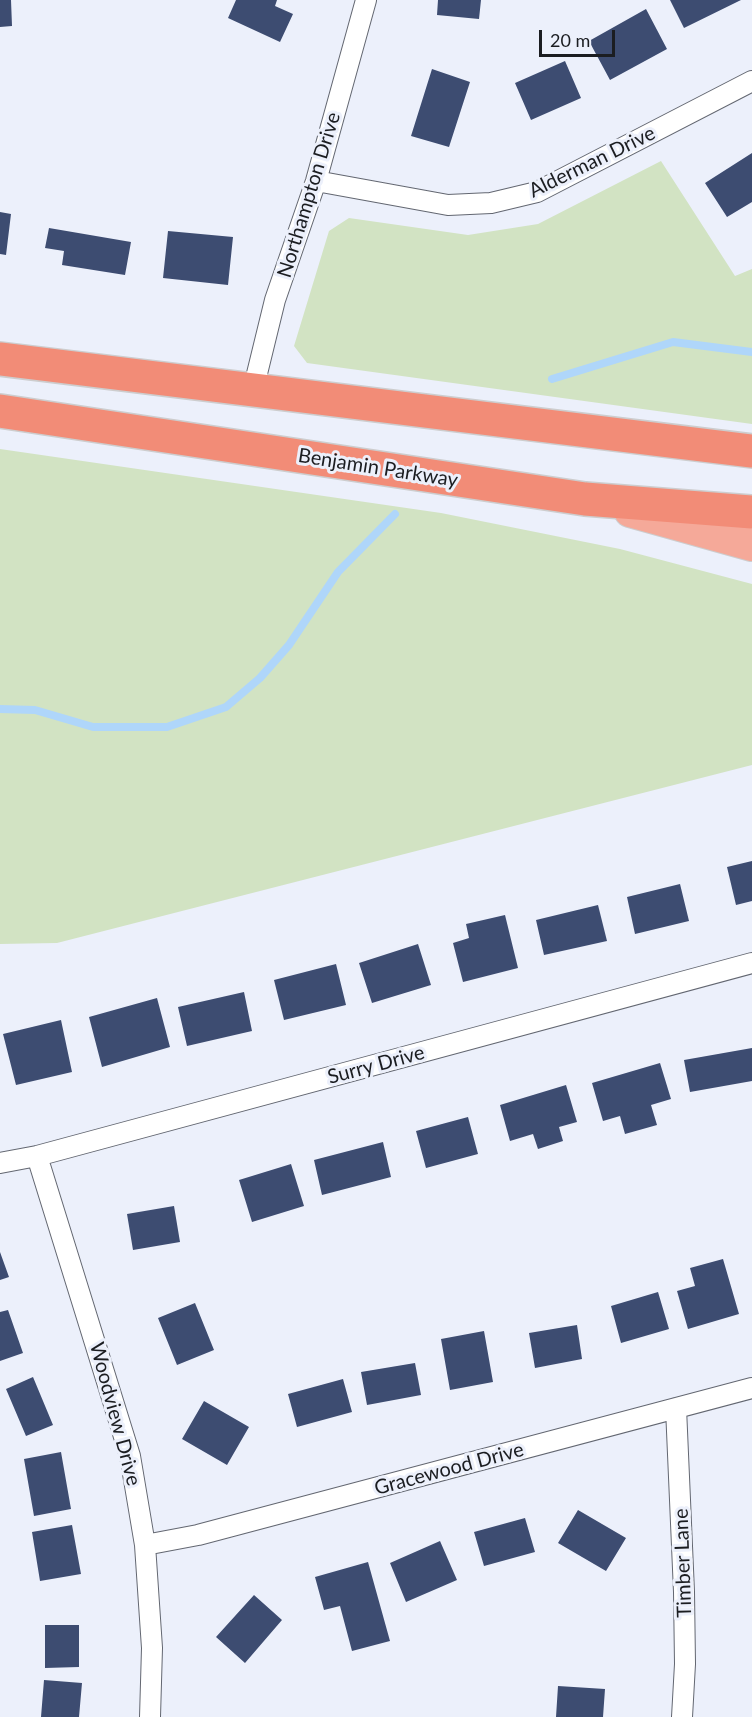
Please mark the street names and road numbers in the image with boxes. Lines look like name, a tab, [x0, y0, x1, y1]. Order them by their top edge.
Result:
street label: Northampton Drive	[272, 109, 346, 281]
street label: Alderman Drive	[525, 121, 659, 203]
street label: Benjamin Parkway	[296, 444, 460, 492]
street label: Surry Drive	[325, 1041, 427, 1089]
street label: Woodview Drive	[84, 1340, 146, 1488]
street label: Gracewood Drive	[372, 1438, 526, 1500]
street label: Timber Lane	[669, 1508, 697, 1618]

